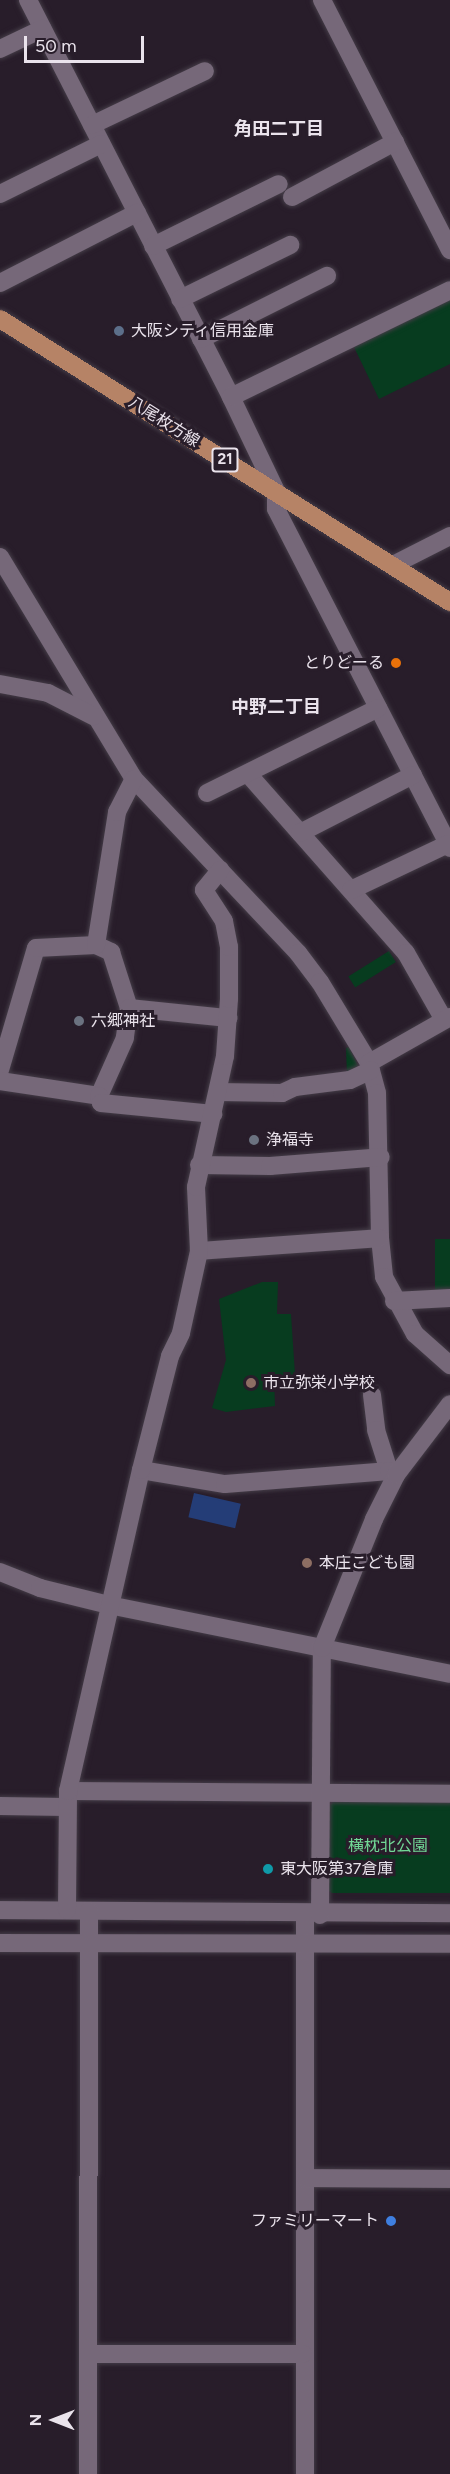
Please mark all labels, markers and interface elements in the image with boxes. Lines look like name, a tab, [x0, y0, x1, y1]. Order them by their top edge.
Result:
scale bar	[27, 24, 147, 62]
text: 50 m	[35, 35, 77, 57]
district label: 角田二丁目	[234, 118, 324, 140]
place label: 大阪シティ信用金庫	[131, 321, 275, 341]
marker: 大阪シティ信用金庫	[112, 324, 126, 338]
street label: 八尾枚方線	[125, 393, 203, 451]
road number: 21	[210, 448, 240, 472]
place label: とりどーる	[304, 653, 384, 673]
marker: とりどーる	[389, 656, 403, 670]
district label: 中野二丁目	[231, 696, 321, 718]
place label: 六郷神社	[91, 1011, 155, 1031]
marker: 六郷神社	[72, 1014, 86, 1028]
place label: 浄福寺	[266, 1130, 314, 1150]
marker: 浄福寺	[247, 1133, 261, 1147]
place label: 市立弥栄小学校	[263, 1373, 375, 1393]
marker: 市立弥栄小学校	[244, 1376, 258, 1390]
place label: 本庄こども園	[319, 1553, 415, 1573]
marker: 本庄こども園	[300, 1556, 314, 1570]
park label: 横枕北公園	[348, 1836, 428, 1856]
place label: 東大阪第37倉庫	[280, 1859, 393, 1879]
marker: 東大阪第37倉庫	[261, 1862, 275, 1876]
place label: ファミリーマート	[251, 2211, 379, 2231]
marker: ファミリーマート	[384, 2214, 398, 2228]
north arrow	[24, 2390, 84, 2450]
text: N	[26, 2414, 45, 2426]

